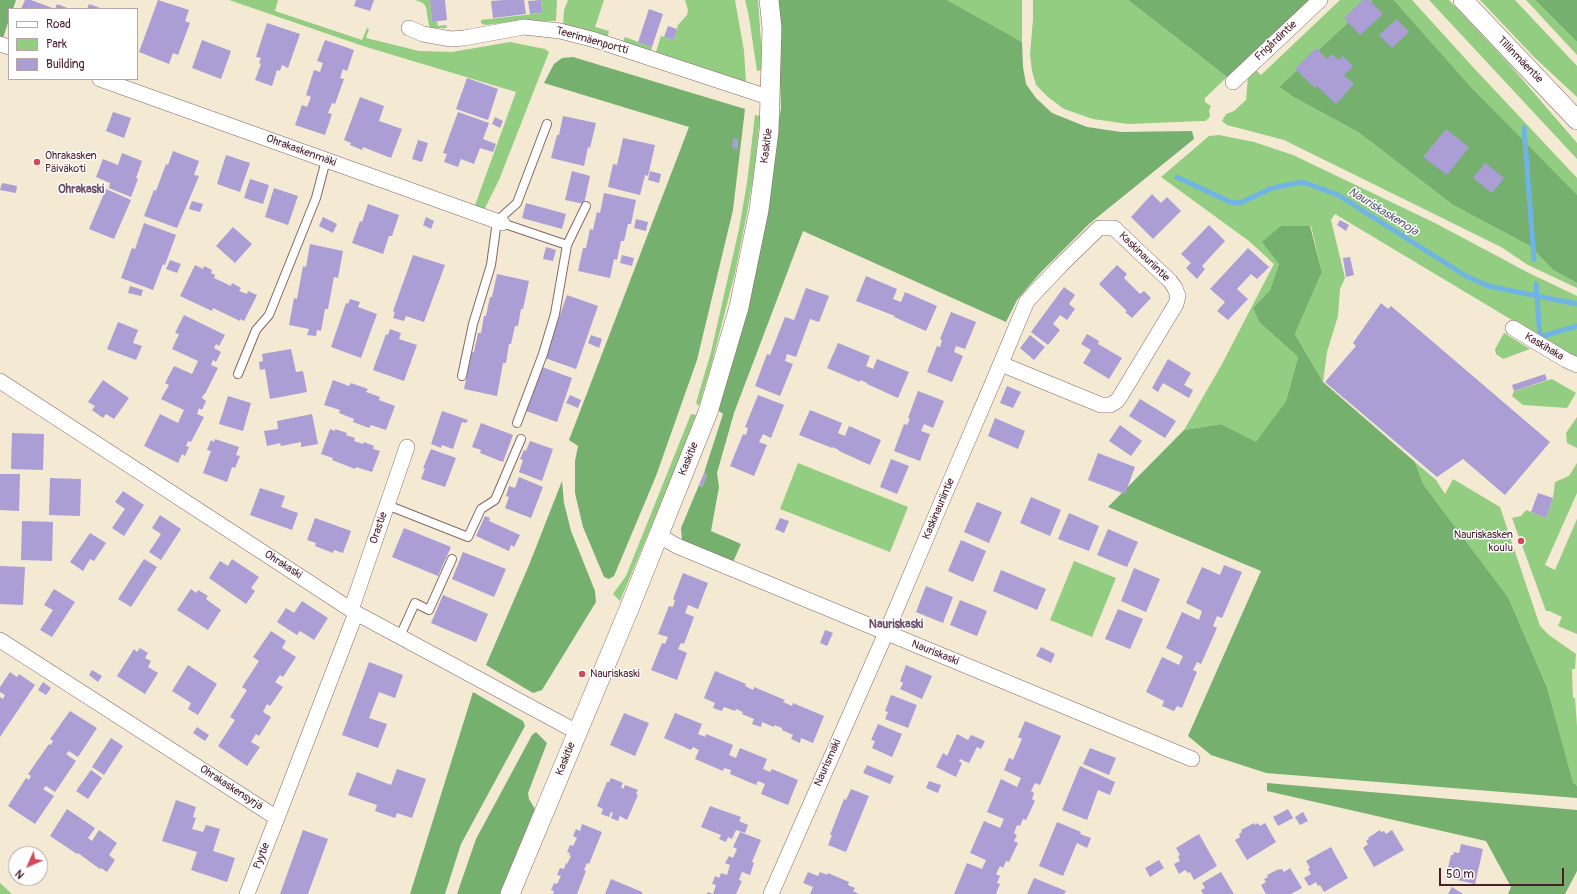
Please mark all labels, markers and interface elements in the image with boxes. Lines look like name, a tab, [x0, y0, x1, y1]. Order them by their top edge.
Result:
legend	[8, 8, 138, 80]
text: Road	[46, 17, 71, 32]
street label: Frigårdintie	[1252, 18, 1300, 64]
street label: Teerimäenportti	[555, 24, 629, 58]
street label: Tillinmäentie	[1495, 34, 1545, 86]
text: Park	[46, 37, 67, 52]
text: Building	[46, 57, 85, 72]
street label: Kaskitie	[758, 128, 776, 164]
street label: Ohrakaskenmäki	[264, 132, 338, 170]
place label: Ohrakasken Päiväkoti	[45, 149, 97, 175]
marker: Ohrakasken Päiväkoti	[32, 157, 42, 167]
district label: Ohrakaski	[58, 183, 104, 197]
water label: Nauriskaskenoja	[1345, 185, 1421, 239]
street label: Kaskinauriintie	[1116, 230, 1172, 284]
street label: Kaskihaka	[1522, 330, 1566, 364]
street label: Kaskitie	[676, 440, 702, 478]
street label: Kaskinauriintie	[920, 476, 958, 542]
street label: Orastie	[367, 510, 391, 546]
place label: Nauriskasken koulu	[1454, 528, 1513, 554]
marker: Nauriskasken koulu	[1516, 536, 1526, 546]
street label: Ohrakaski	[262, 548, 304, 582]
district label: Nauriskaski	[869, 618, 923, 632]
street label: Nauriskaski	[909, 638, 961, 668]
place label: Nauriskaski	[590, 667, 640, 681]
marker: Nauriskaski	[577, 669, 587, 679]
street label: Naurismäki	[812, 737, 844, 789]
street label: Kaskitie	[553, 740, 579, 778]
street label: Ohrakaskensyrjä	[197, 763, 265, 813]
street label: Pyytie	[251, 841, 273, 871]
north arrow	[8, 846, 48, 886]
scale bar	[1441, 860, 1566, 886]
text: N	[13, 867, 27, 881]
text: 50 m	[1446, 867, 1474, 882]

